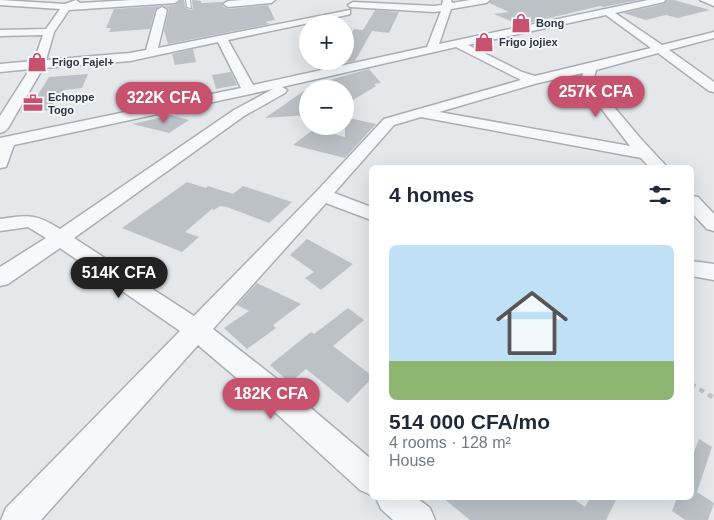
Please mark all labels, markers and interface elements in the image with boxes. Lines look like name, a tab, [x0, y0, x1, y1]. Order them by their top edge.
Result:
shop icon: Bong	[510, 12, 532, 34]
map controls	[299, 15, 354, 135]
button: +	[299, 15, 354, 70]
place label: Bong	[536, 17, 564, 29]
shop icon: Frigo jojiex	[473, 31, 495, 53]
place label: Frigo jojiex	[499, 36, 559, 48]
shop icon: Frigo Fajel+	[26, 51, 48, 73]
place label: Frigo Fajel+	[52, 56, 114, 68]
pin: 257K CFA	[544, 76, 648, 118]
button: −	[299, 80, 354, 135]
pin: 322K CFA	[112, 82, 216, 124]
text: 257K CFA	[559, 83, 633, 100]
text: 322K CFA	[127, 89, 201, 106]
place label: Echoppe Togo	[48, 91, 94, 116]
office icon: Echoppe Togo	[22, 92, 44, 114]
icon: filters	[646, 181, 674, 209]
text: 4 homes	[389, 183, 474, 206]
pin: 514K CFA	[67, 256, 171, 299]
text: 514K CFA	[82, 264, 156, 281]
icon: home	[487, 278, 577, 368]
pin: 182K CFA	[219, 378, 323, 420]
text: 182K CFA	[234, 385, 308, 402]
text: 514 000 CFA/mo	[389, 410, 550, 433]
text: 4 rooms · 128 m²	[389, 434, 511, 451]
text: House	[389, 452, 435, 469]

